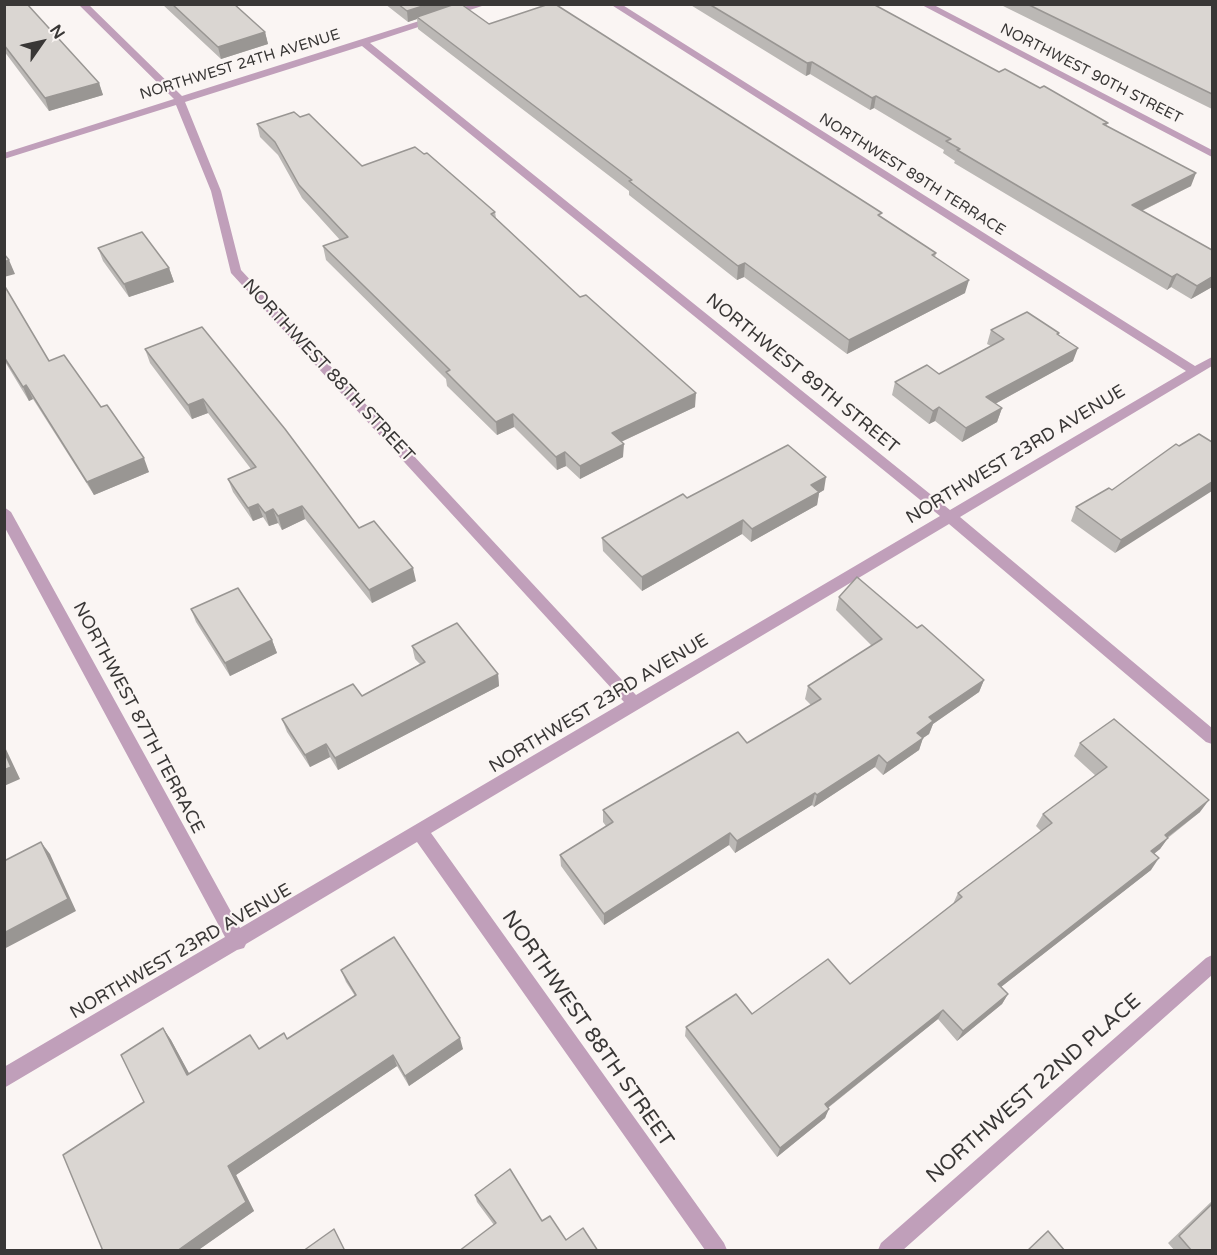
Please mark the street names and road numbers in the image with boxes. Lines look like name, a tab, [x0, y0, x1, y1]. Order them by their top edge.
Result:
street label: NORTHWEST 90TH STREET	[997, 20, 1185, 128]
street label: NORTHWEST 24TH AVENUE	[138, 26, 342, 104]
street label: NORTHWEST 89TH TERRACE	[816, 110, 1008, 240]
street label: NORTHWEST 88TH STREET	[238, 275, 418, 467]
street label: NORTHWEST 89TH STREET	[701, 289, 903, 459]
street label: NORTHWEST 23RD AVENUE	[902, 381, 1130, 529]
street label: NORTHWEST 87TH TERRACE	[68, 598, 208, 838]
street label: NORTHWEST 23RD AVENUE	[485, 630, 713, 778]
street label: NORTHWEST 23RD AVENUE	[66, 880, 296, 1024]
street label: NORTHWEST 88TH STREET	[496, 906, 678, 1152]
street label: NORTHWEST 22ND PLACE	[922, 989, 1146, 1189]

